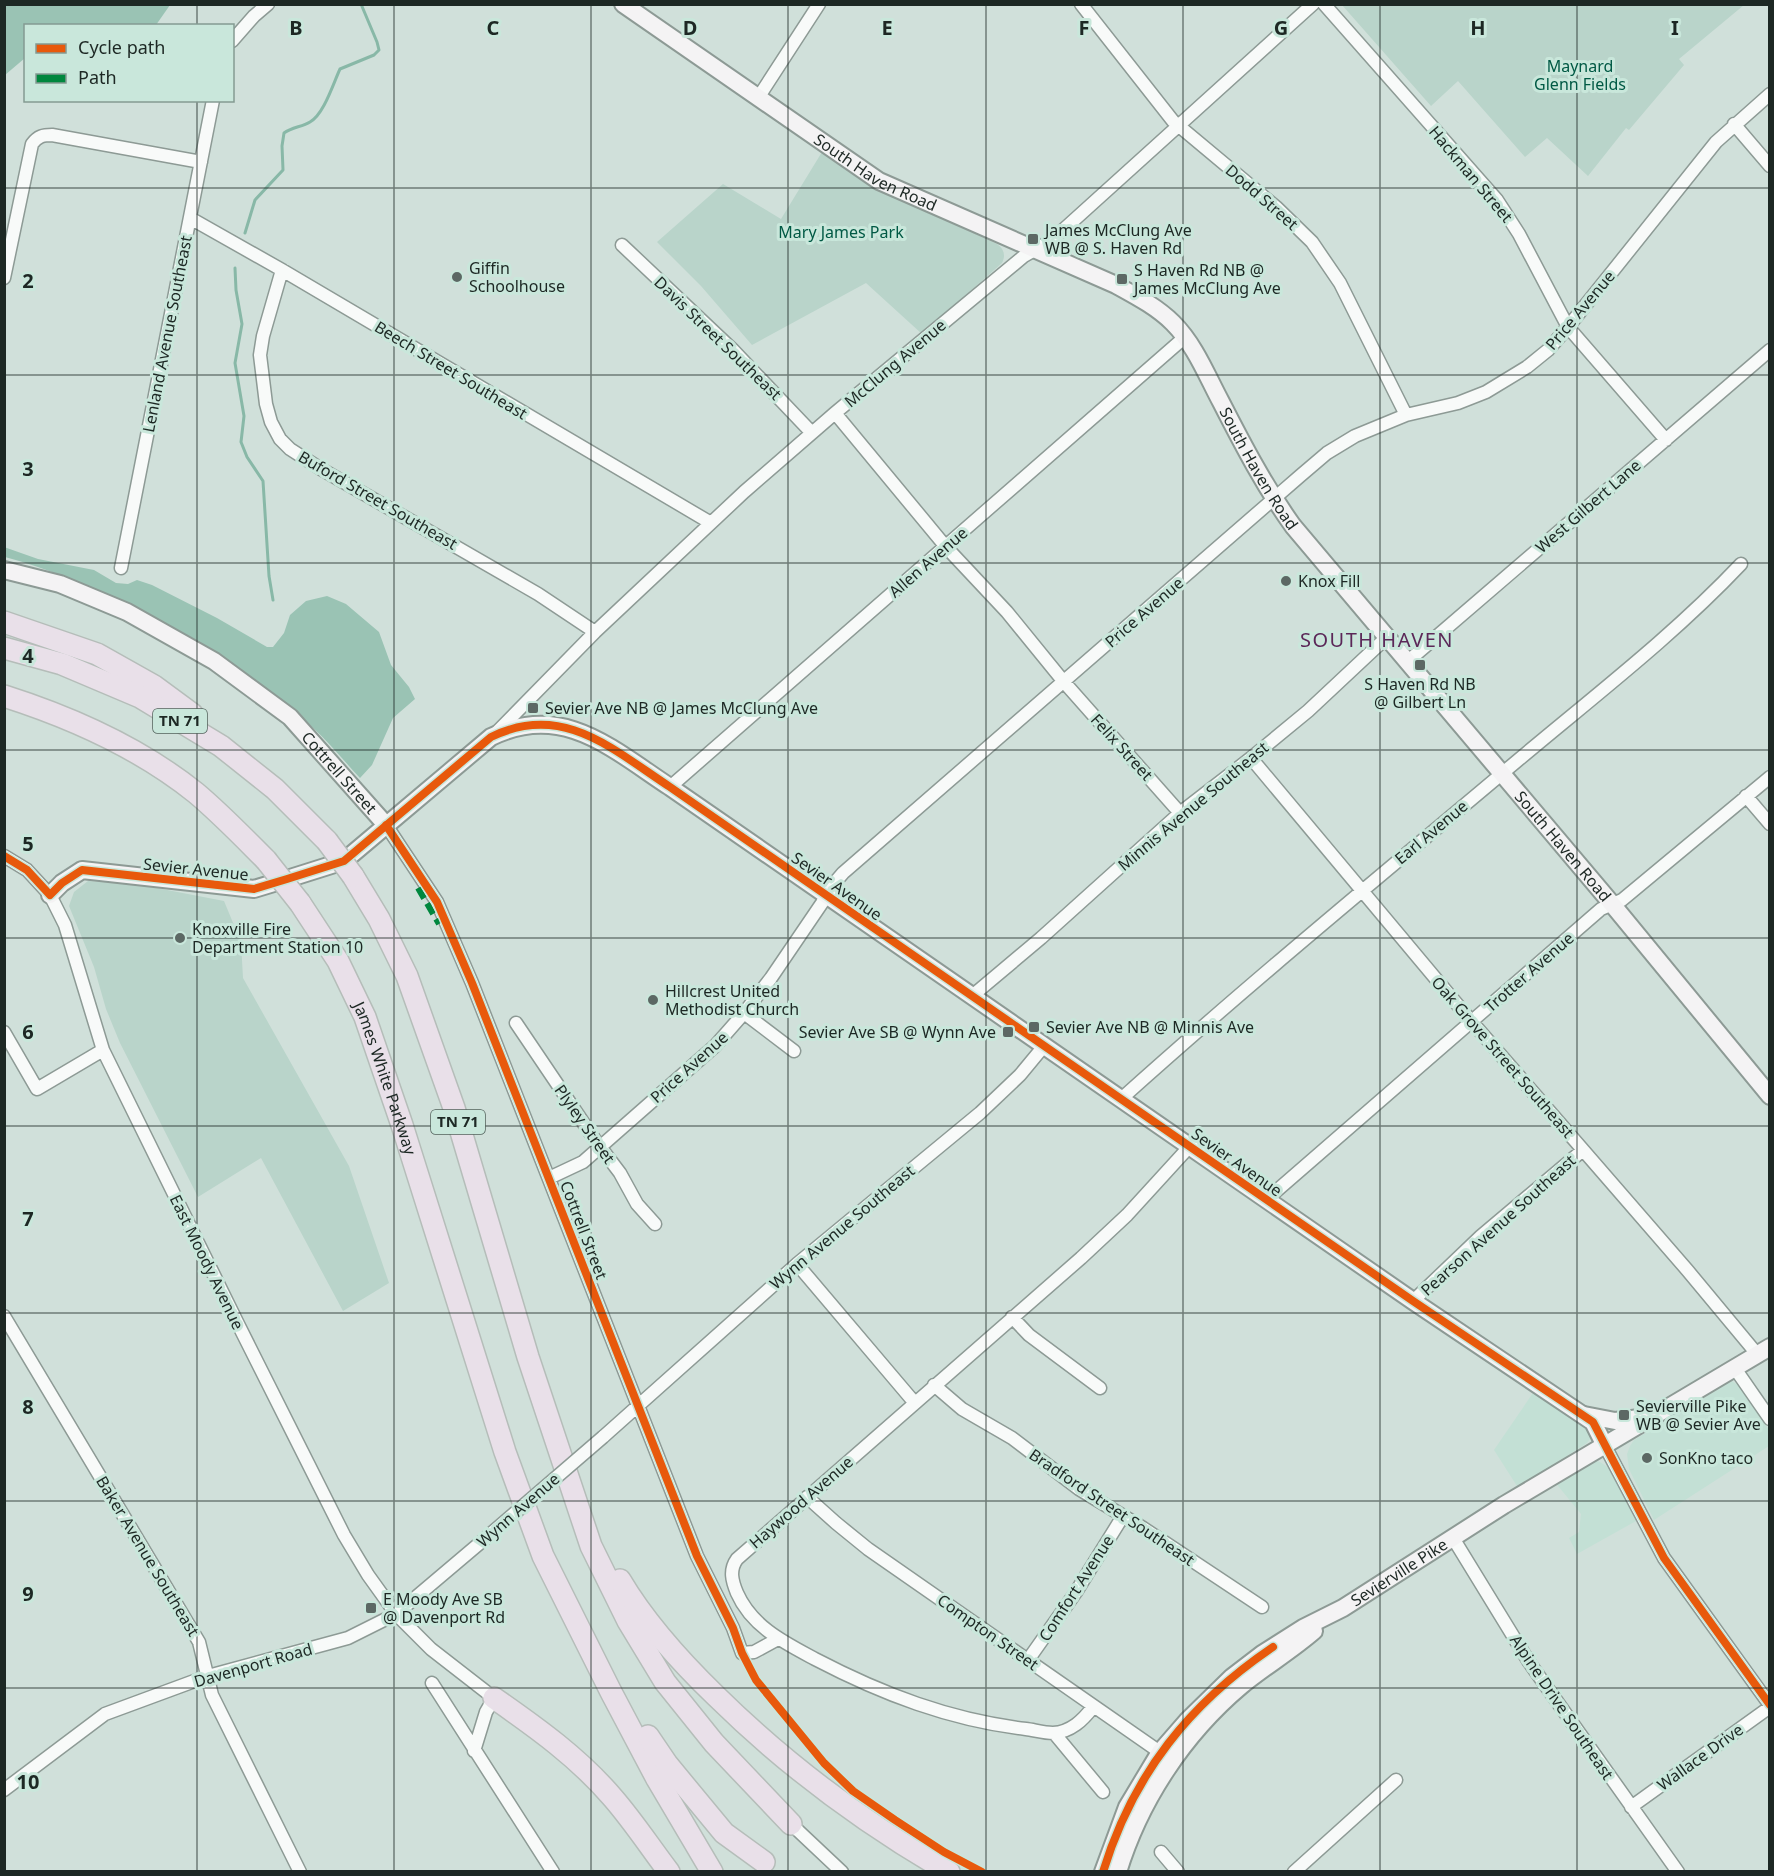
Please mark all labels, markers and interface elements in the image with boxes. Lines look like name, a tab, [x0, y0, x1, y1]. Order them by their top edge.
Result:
text: B	[289, 14, 303, 41]
text: C	[487, 14, 500, 41]
text: D	[683, 14, 697, 41]
text: E	[881, 14, 893, 41]
text: F	[1079, 14, 1089, 41]
text: G	[1274, 14, 1288, 41]
text: H	[1470, 14, 1486, 41]
text: I	[1671, 14, 1679, 41]
legend	[24, 24, 234, 102]
text: Cycle path	[78, 35, 165, 59]
park label: Maynard Glenn Fields	[1534, 55, 1626, 95]
text: Path	[78, 65, 117, 89]
street label: Hackman Street	[1424, 121, 1518, 227]
street label: South Haven Road	[810, 128, 940, 216]
street label: Dodd Street	[1221, 159, 1303, 235]
place label: James McClung Ave WB @ S. Haven Rd	[1043, 219, 1192, 259]
park label: Mary James Park	[778, 221, 904, 243]
marker: James McClung Ave WB @ S. Haven Rd	[1026, 232, 1040, 246]
street label: Lenland Avenue Southeast	[137, 233, 197, 434]
place label: Giffin Schoolhouse	[469, 257, 565, 297]
place label: S Haven Rd NB @ James McClung Ave	[1132, 259, 1281, 299]
street label: Price Avenue	[1540, 266, 1620, 354]
text: 2	[22, 267, 34, 294]
marker: Giffin Schoolhouse	[450, 270, 464, 284]
street label: Davis Street Southeast	[650, 271, 787, 405]
marker: S Haven Rd NB @ James McClung Ave	[1115, 272, 1129, 286]
street label: McClung Avenue	[840, 314, 950, 412]
street label: Beech Street Southeast	[371, 316, 532, 424]
street label: South Haven Road	[1214, 403, 1303, 534]
street label: Buford Street Southeast	[295, 445, 462, 555]
street label: West Gilbert Lane	[1531, 454, 1645, 558]
text: 3	[22, 455, 34, 482]
street label: Allen Avenue	[884, 522, 972, 602]
place label: Knox Fill	[1298, 570, 1360, 592]
street label: Price Avenue	[1100, 572, 1188, 652]
marker: Knox Fill	[1279, 574, 1293, 588]
district label: SOUTH HAVEN	[1300, 626, 1454, 653]
text: 4	[22, 642, 34, 669]
marker: S Haven Rd NB @ Gilbert Ln	[1413, 658, 1427, 672]
place label: S Haven Rd NB @ Gilbert Ln	[1364, 673, 1476, 713]
place label: Sevier Ave NB @ James McClung Ave	[545, 697, 818, 719]
marker: Sevier Ave NB @ James McClung Ave	[526, 701, 540, 715]
road number: TN 71	[153, 709, 207, 733]
street label: Felix Street	[1086, 709, 1158, 785]
street label: Cottrell Street	[297, 726, 382, 819]
street label: Minnis Avenue Southeast	[1113, 736, 1273, 876]
street label: South Haven Road	[1510, 786, 1616, 906]
street label: Earl Avenue	[1390, 795, 1472, 869]
text: 5	[22, 830, 34, 857]
street label: Sevier Avenue	[787, 847, 887, 925]
street label: Sevier Avenue	[142, 853, 250, 885]
place label: Knoxville Fire Department Station 10	[192, 918, 363, 958]
street label: Trotter Avenue	[1480, 927, 1578, 1017]
marker: Knoxville Fire Department Station 10	[173, 931, 187, 945]
street label: Oak Grove Street Southeast	[1427, 972, 1579, 1143]
place label: Hillcrest United Methodist Church	[665, 980, 799, 1020]
marker: Hillcrest United Methodist Church	[646, 993, 660, 1007]
street label: James White Parkway	[347, 996, 422, 1158]
place label: Sevier Ave NB @ Minnis Ave	[1046, 1016, 1254, 1038]
text: 6	[22, 1018, 34, 1045]
marker: Sevier Ave NB @ Minnis Ave	[1027, 1020, 1041, 1034]
place label: Sevier Ave SB @ Wynn Ave	[799, 1021, 996, 1043]
marker: Sevier Ave SB @ Wynn Ave	[1001, 1025, 1015, 1039]
street label: Price Avenue	[645, 1026, 733, 1108]
street label: Plyley Street	[550, 1080, 620, 1168]
road number: TN 71	[431, 1110, 485, 1134]
street label: Sevier Avenue	[1187, 1123, 1287, 1201]
street label: Pearson Avenue Southeast	[1416, 1149, 1580, 1301]
street label: Wynn Avenue Southeast	[765, 1160, 919, 1294]
street label: Cottrell Street	[555, 1178, 613, 1283]
street label: East Moody Avenue	[165, 1191, 249, 1333]
text: 7	[22, 1205, 34, 1232]
text: 8	[22, 1393, 34, 1420]
place label: Sevierville Pike WB @ Sevier Ave	[1636, 1395, 1761, 1435]
marker: Sevierville Pike WB @ Sevier Ave	[1617, 1408, 1631, 1422]
street label: Bradford Street Southeast	[1025, 1443, 1199, 1571]
place label: SonKno taco	[1659, 1447, 1753, 1469]
street label: Haywood Avenue	[744, 1451, 858, 1553]
marker: SonKno taco	[1640, 1451, 1654, 1465]
street label: Wynn Avenue	[472, 1468, 564, 1552]
street label: Baker Avenue Southeast	[91, 1472, 205, 1640]
street label: Comfort Avenue	[1033, 1531, 1119, 1645]
street label: Sevierville Pike	[1346, 1533, 1451, 1611]
text: 9	[22, 1580, 34, 1607]
place label: E Moody Ave SB @ Davenport Rd	[383, 1588, 505, 1628]
street label: Compton Street	[933, 1589, 1043, 1675]
marker: E Moody Ave SB @ Davenport Rd	[364, 1601, 378, 1615]
street label: Alpine Drive Southeast	[1505, 1630, 1619, 1784]
street label: Davenport Road	[191, 1638, 315, 1692]
street label: Wallace Drive	[1653, 1718, 1747, 1796]
text: 10	[17, 1768, 39, 1795]

